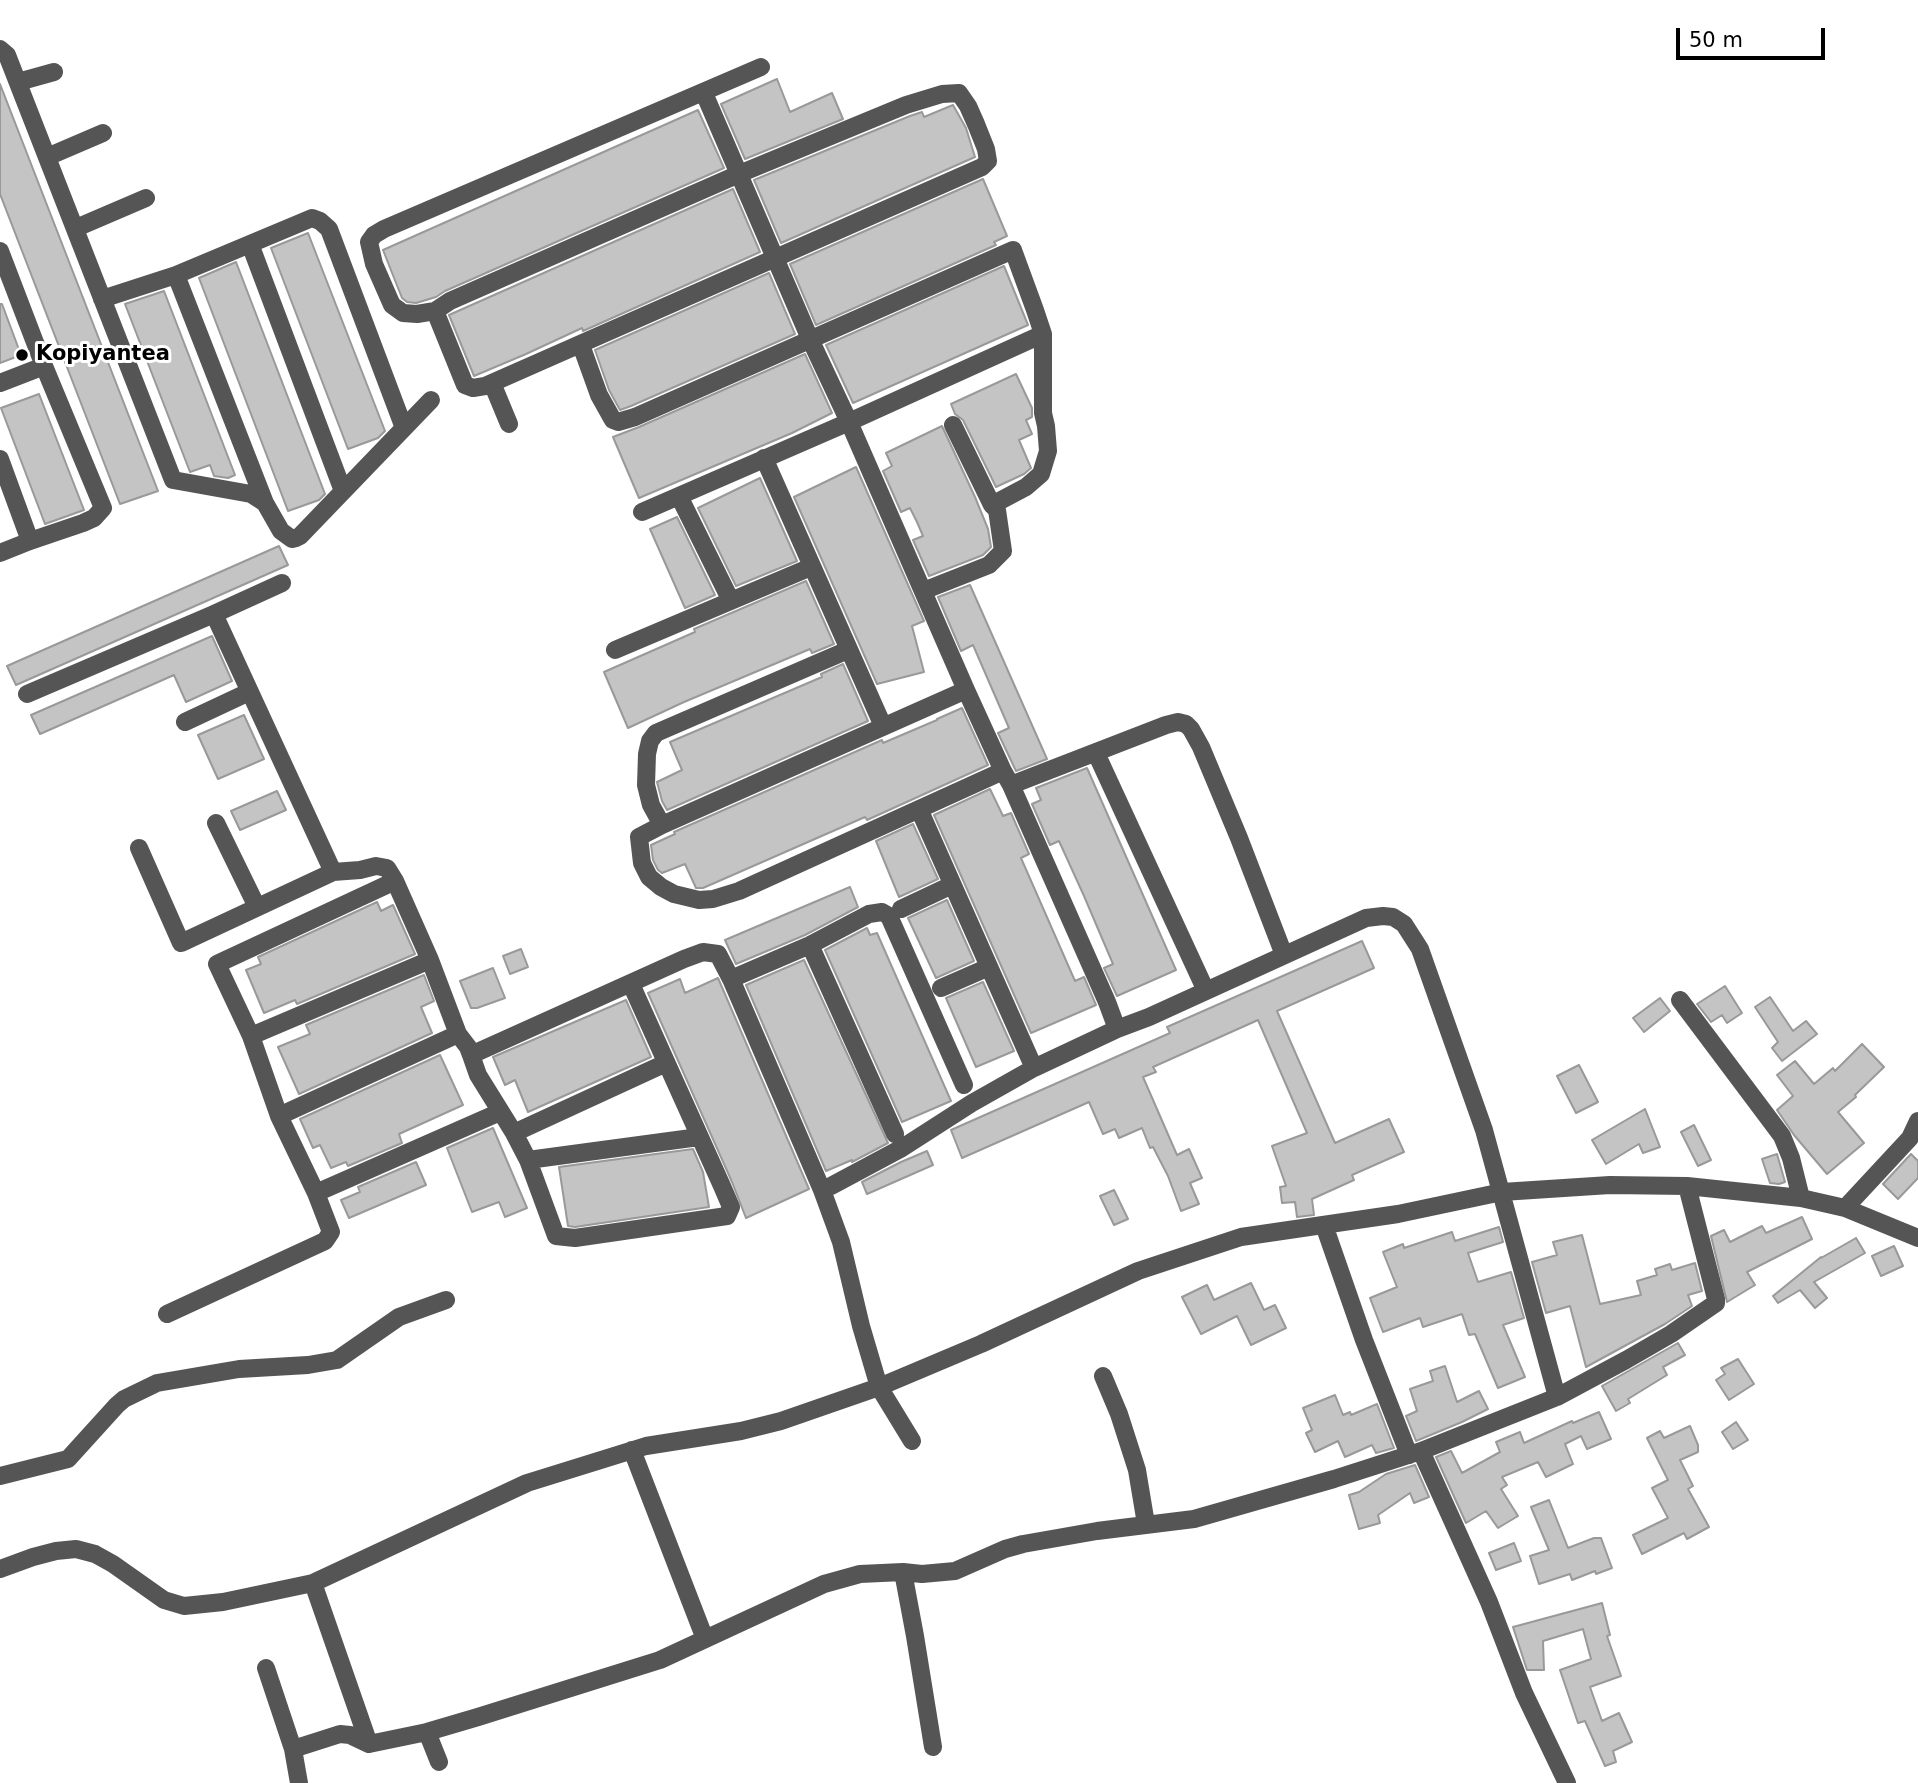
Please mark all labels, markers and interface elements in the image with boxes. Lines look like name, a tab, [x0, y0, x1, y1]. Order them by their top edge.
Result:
scale bar	[1680, 14, 1829, 58]
text: 50 m	[1689, 28, 1743, 52]
place label: Kopiyantea	[36, 342, 170, 368]
marker: Kopiyantea	[14, 347, 30, 363]

